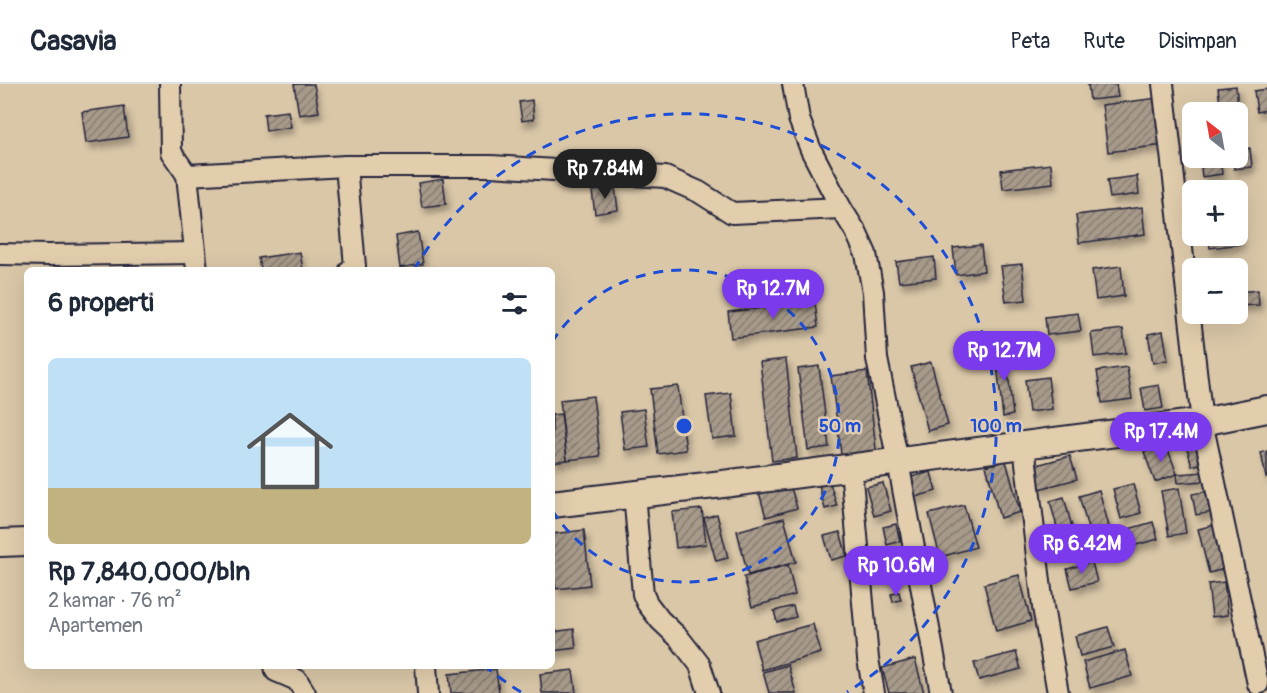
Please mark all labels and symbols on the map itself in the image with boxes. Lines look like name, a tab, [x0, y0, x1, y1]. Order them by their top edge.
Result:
north arrow	[1182, 102, 1248, 168]
pin: Rp 7.84M	[543, 149, 667, 200]
pin: Rp 12.7M	[711, 269, 835, 320]
pin: Rp 12.7M	[942, 331, 1066, 382]
pin: Rp 17.4M	[1099, 412, 1223, 463]
text: 50 m	[819, 415, 861, 438]
text: 100 m	[970, 415, 1022, 438]
centre of rings	[674, 416, 694, 436]
pin: Rp 6.42M	[1020, 524, 1144, 575]
pin: Rp 10.6M	[834, 546, 958, 597]

